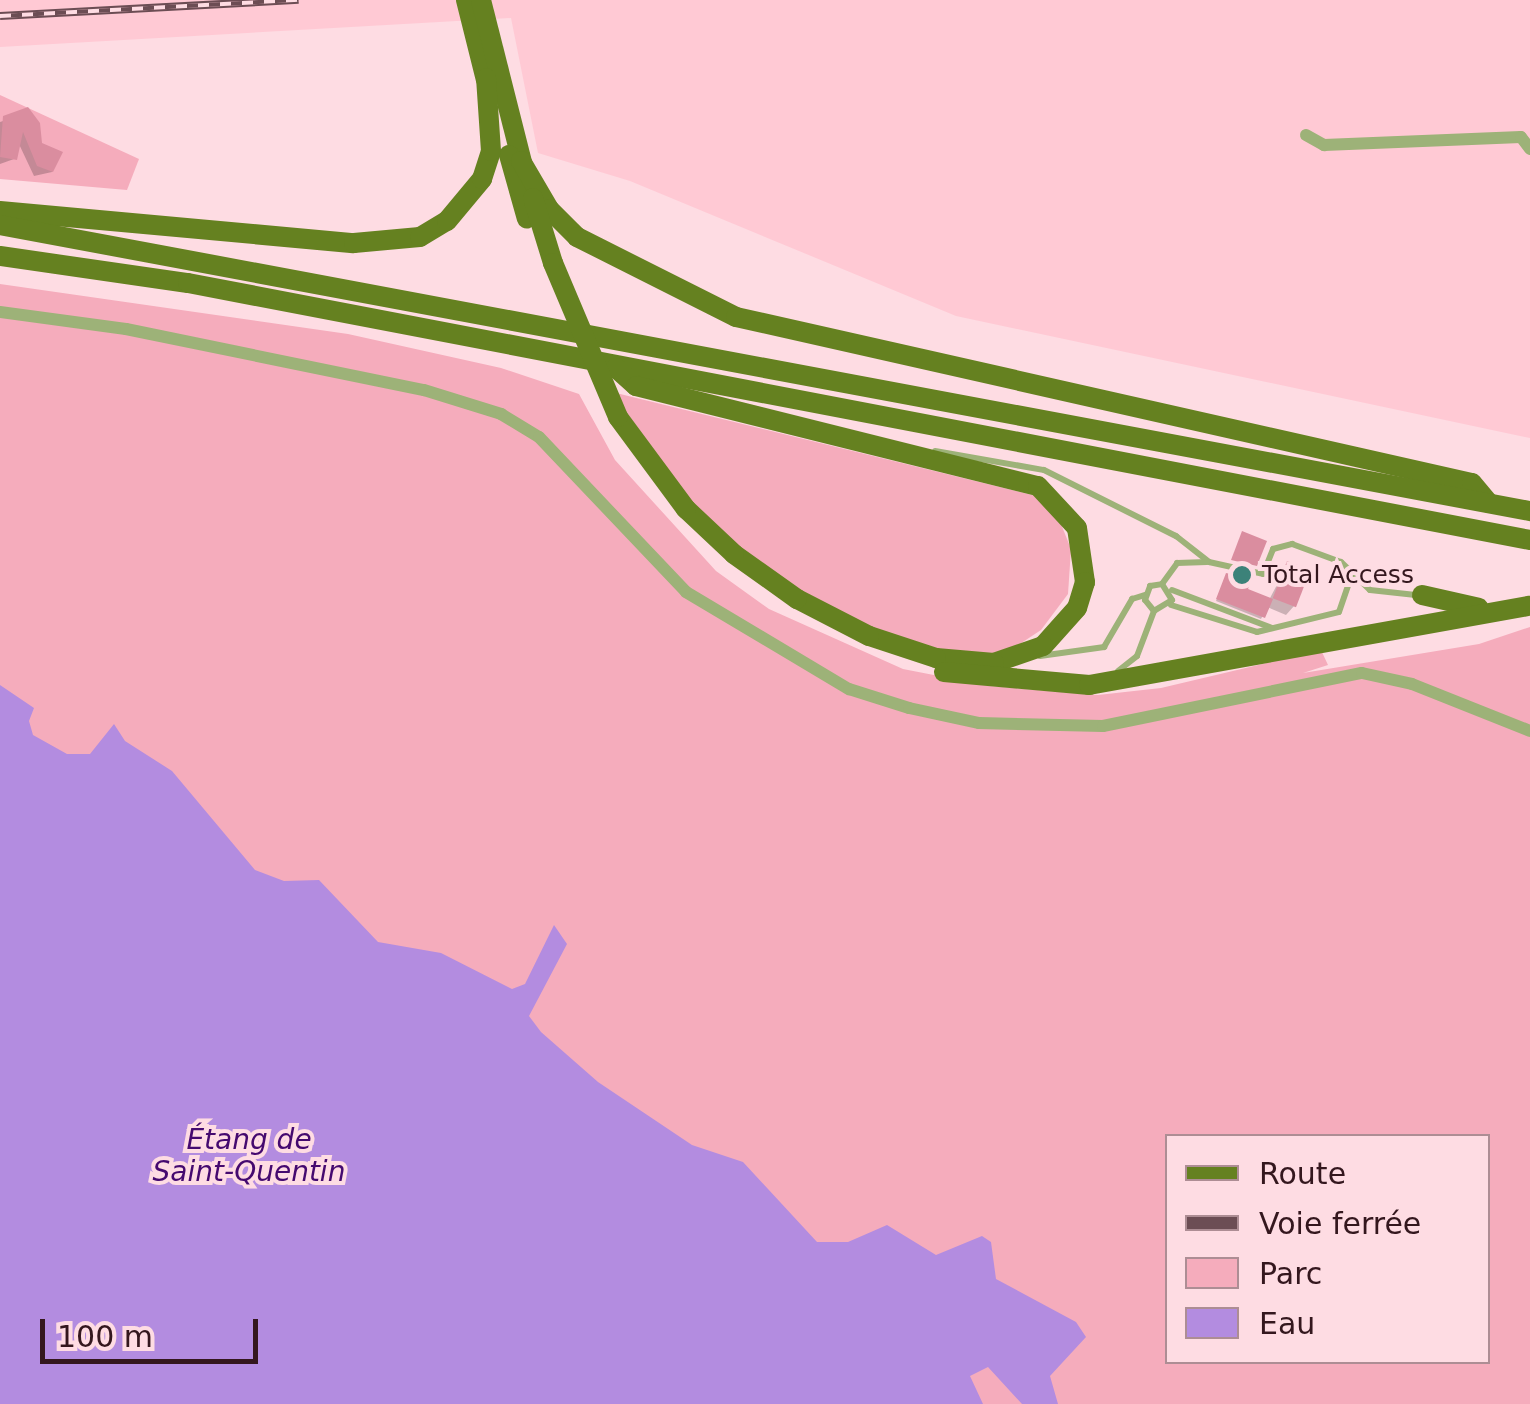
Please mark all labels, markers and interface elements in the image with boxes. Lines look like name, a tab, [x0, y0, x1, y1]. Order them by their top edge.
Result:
place label: Total Access	[1262, 560, 1414, 590]
marker: Total Access	[1231, 564, 1253, 586]
water label: Étang de Saint-Quentin	[153, 1123, 345, 1189]
legend	[1165, 1134, 1490, 1364]
text: Route	[1259, 1156, 1346, 1191]
text: Voie ferrée	[1259, 1206, 1421, 1241]
text: Parc	[1259, 1256, 1322, 1291]
scale bar	[45, 1299, 262, 1361]
text: Eau	[1259, 1306, 1315, 1341]
text: 100 m	[57, 1319, 153, 1354]

